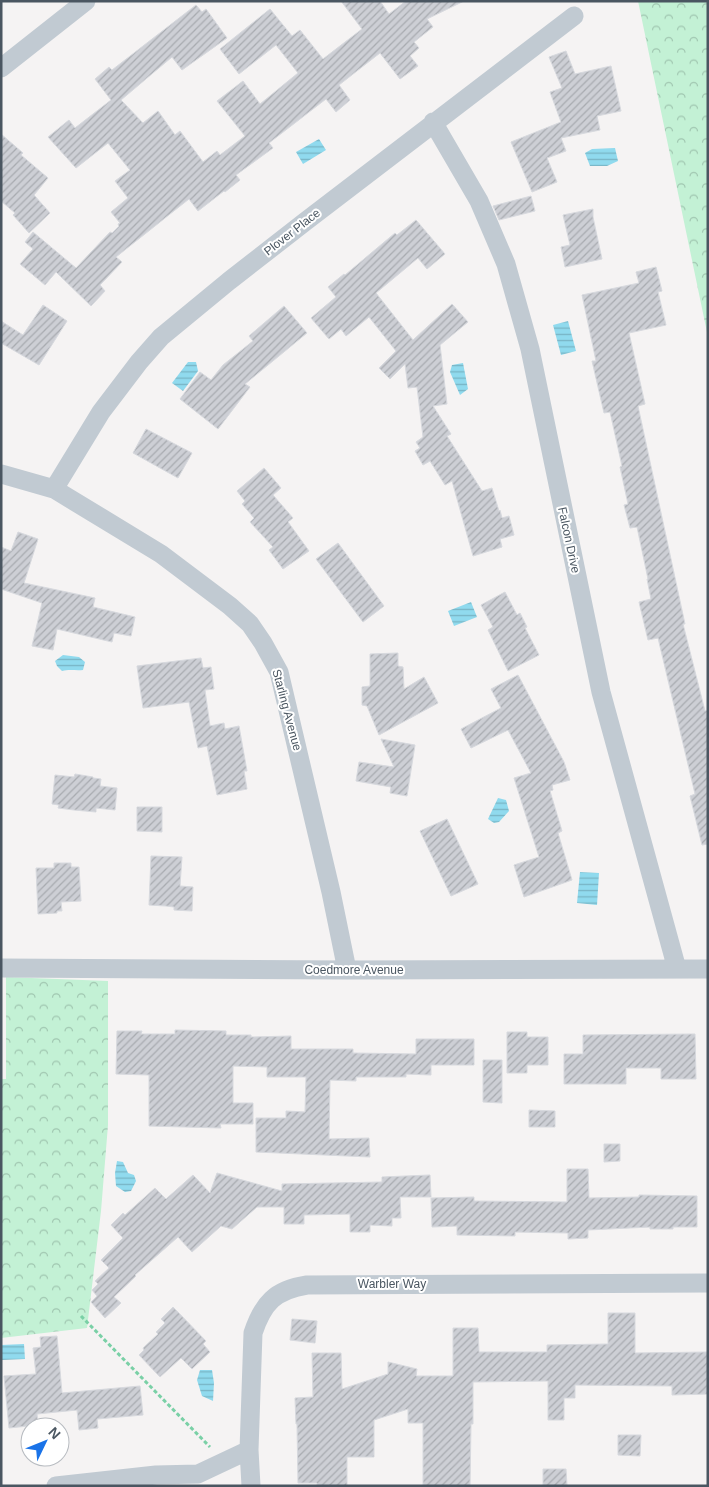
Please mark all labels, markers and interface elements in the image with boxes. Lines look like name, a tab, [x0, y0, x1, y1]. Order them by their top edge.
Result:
street label: Plover Place	[261, 206, 323, 258]
street label: Falcon Drive	[555, 506, 583, 575]
street label: Starling Avenue	[269, 668, 305, 753]
street label: Coedmore Avenue	[304, 963, 404, 977]
street label: Warbler Way	[358, 1277, 426, 1291]
north arrow	[20, 1417, 70, 1467]
text: N	[45, 1424, 64, 1442]

